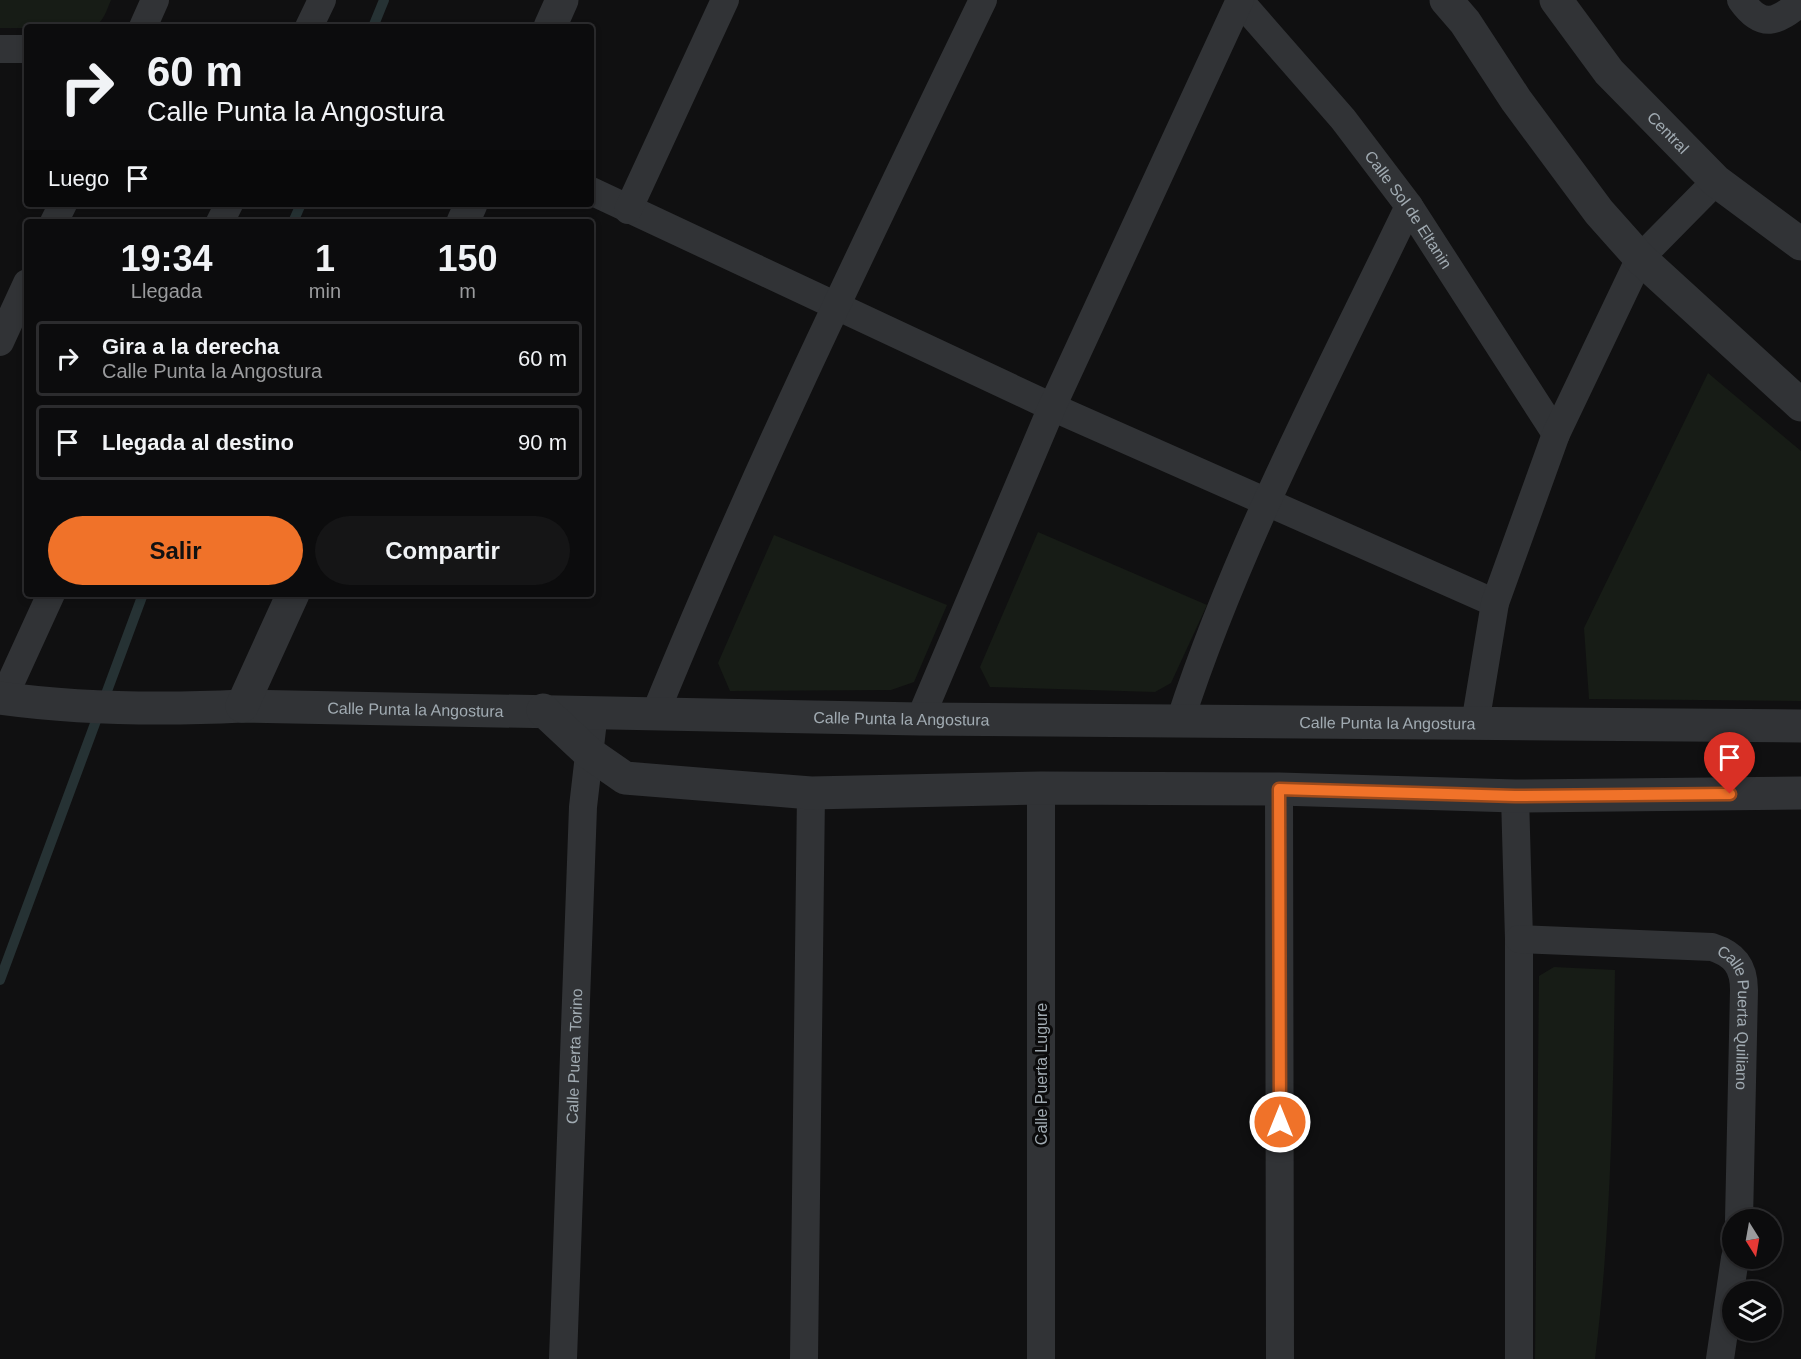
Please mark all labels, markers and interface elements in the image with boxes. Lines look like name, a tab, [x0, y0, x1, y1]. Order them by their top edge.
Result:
icon: right	[48, 48, 126, 126]
text: 60 m	[147, 48, 243, 95]
text: Calle Punta la Angostura	[147, 97, 444, 127]
street label: Central	[1644, 108, 1692, 157]
street label: Calle Sol de Eltanin	[1361, 148, 1455, 272]
icon: arrive	[121, 162, 154, 195]
text: Luego	[48, 166, 109, 191]
text: 19:34	[120, 238, 212, 279]
text: 1	[315, 238, 335, 279]
text: 150	[437, 238, 498, 279]
text: Llegada	[131, 280, 202, 302]
text: min	[309, 280, 341, 302]
text: m	[459, 280, 476, 302]
text: Gira a la derecha	[102, 334, 279, 359]
icon: right	[51, 342, 84, 375]
text: 60 m	[518, 346, 567, 371]
text: Calle Punta la Angostura	[102, 360, 322, 382]
icon: arrive	[51, 426, 84, 459]
text: Llegada al destino	[102, 430, 294, 455]
text: 90 m	[518, 430, 567, 455]
button: Salir	[48, 516, 303, 585]
button: Compartir	[315, 516, 570, 585]
street label: Calle Punta la Angostura	[327, 700, 504, 720]
street label: Calle Punta la Angostura	[813, 709, 990, 729]
street label: Calle Punta la Angostura	[1299, 714, 1476, 732]
pin	[1704, 732, 1755, 794]
icon: arrive	[1713, 741, 1746, 774]
street label: Calle Puerta Quiliano	[1715, 942, 1752, 1090]
street label: Calle Puerta Torino	[564, 988, 585, 1124]
street label: Calle Puerta Lugure	[1033, 1003, 1050, 1145]
position arrow	[1248, 1090, 1312, 1154]
north arrow	[1722, 1209, 1782, 1269]
map controls	[1722, 1209, 1782, 1341]
button: layers	[1722, 1281, 1782, 1341]

